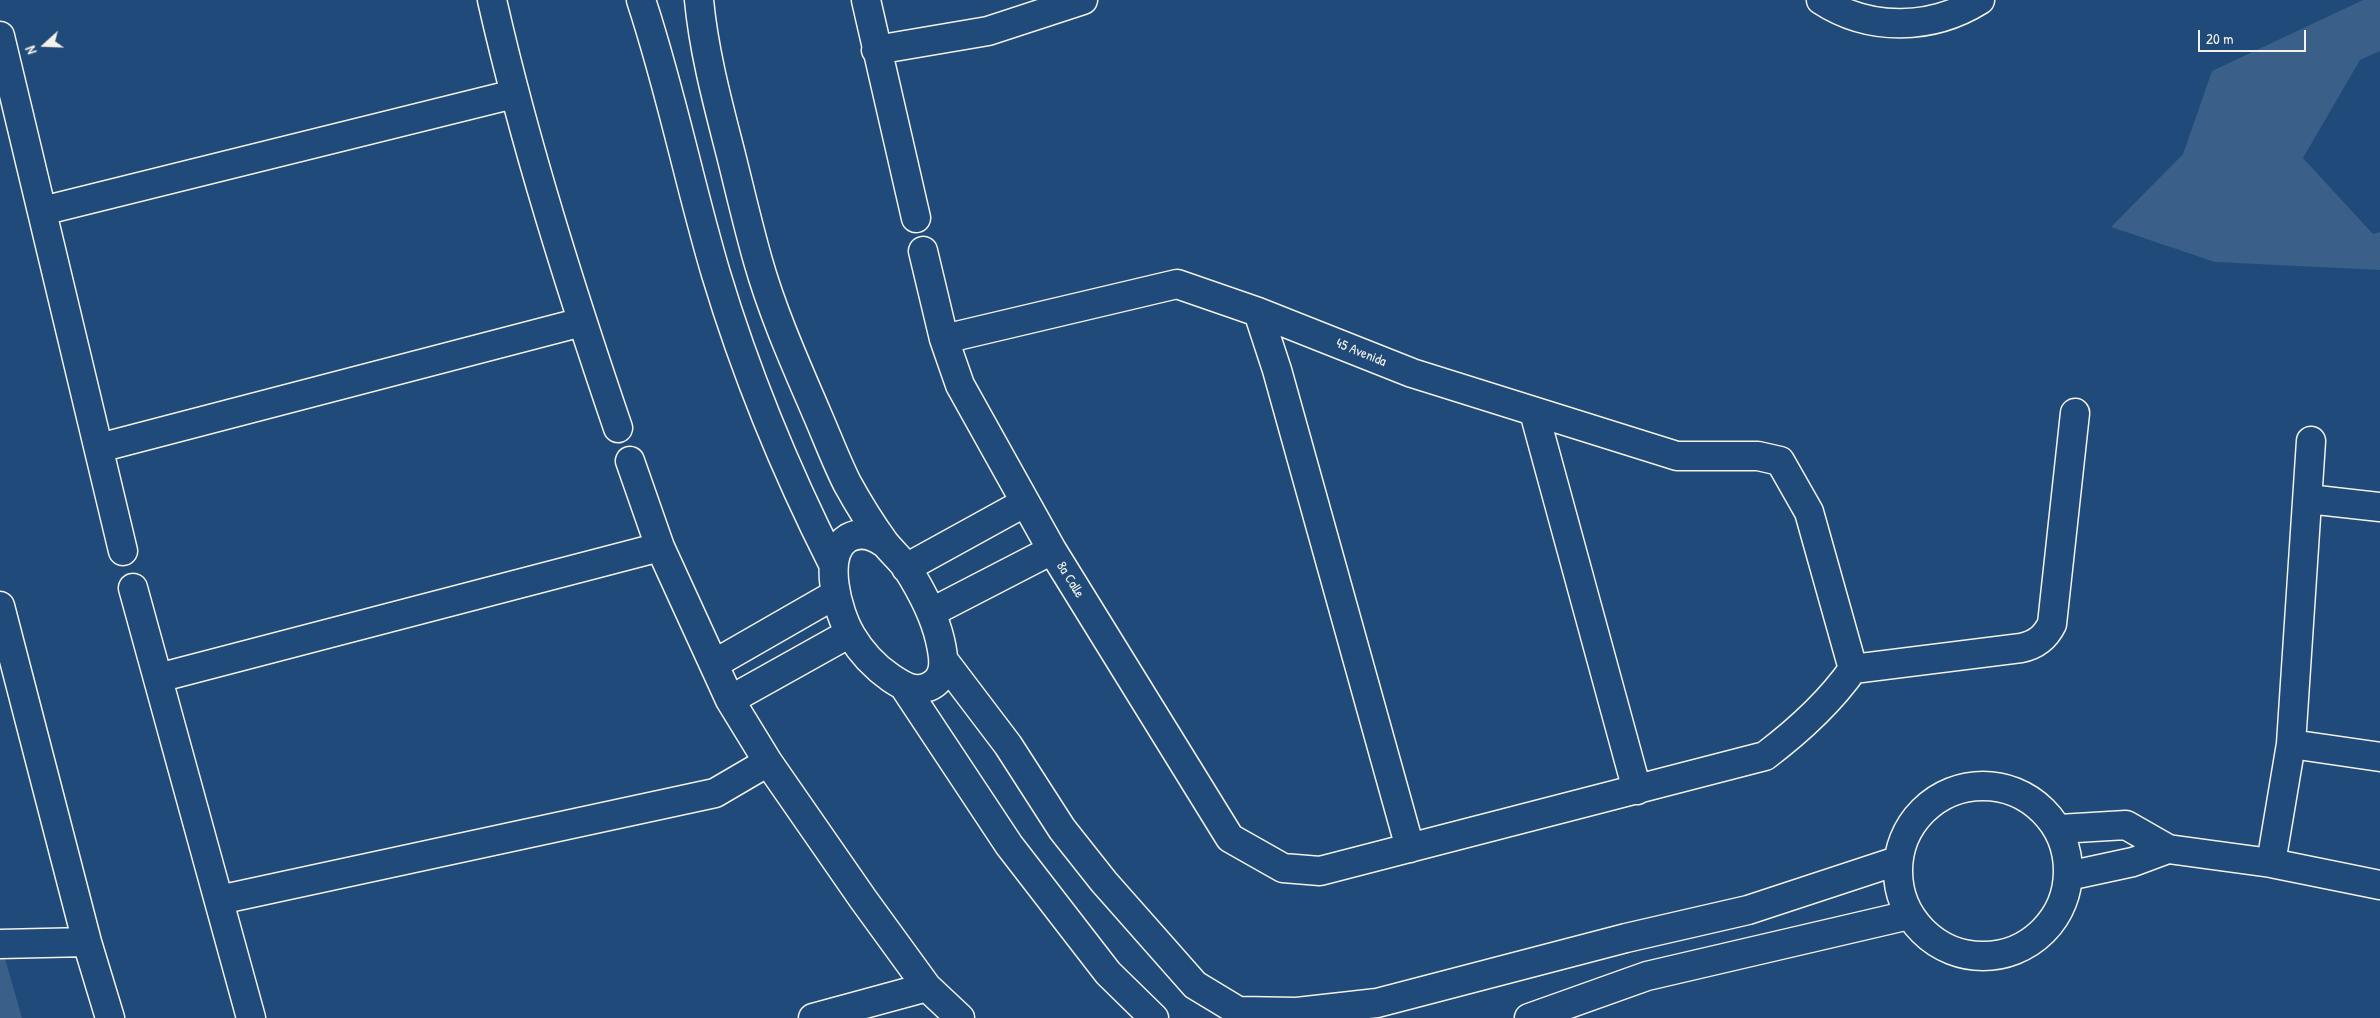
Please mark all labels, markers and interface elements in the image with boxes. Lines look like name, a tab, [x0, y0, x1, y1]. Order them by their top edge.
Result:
north arrow	[20, 20, 70, 70]
scale bar	[2200, 20, 2308, 52]
text: 20 m	[2206, 28, 2233, 49]
text: N	[20, 44, 41, 57]
street label: 45 Avenida	[1333, 335, 1389, 371]
street label: 8a Calle	[1052, 559, 1088, 601]

